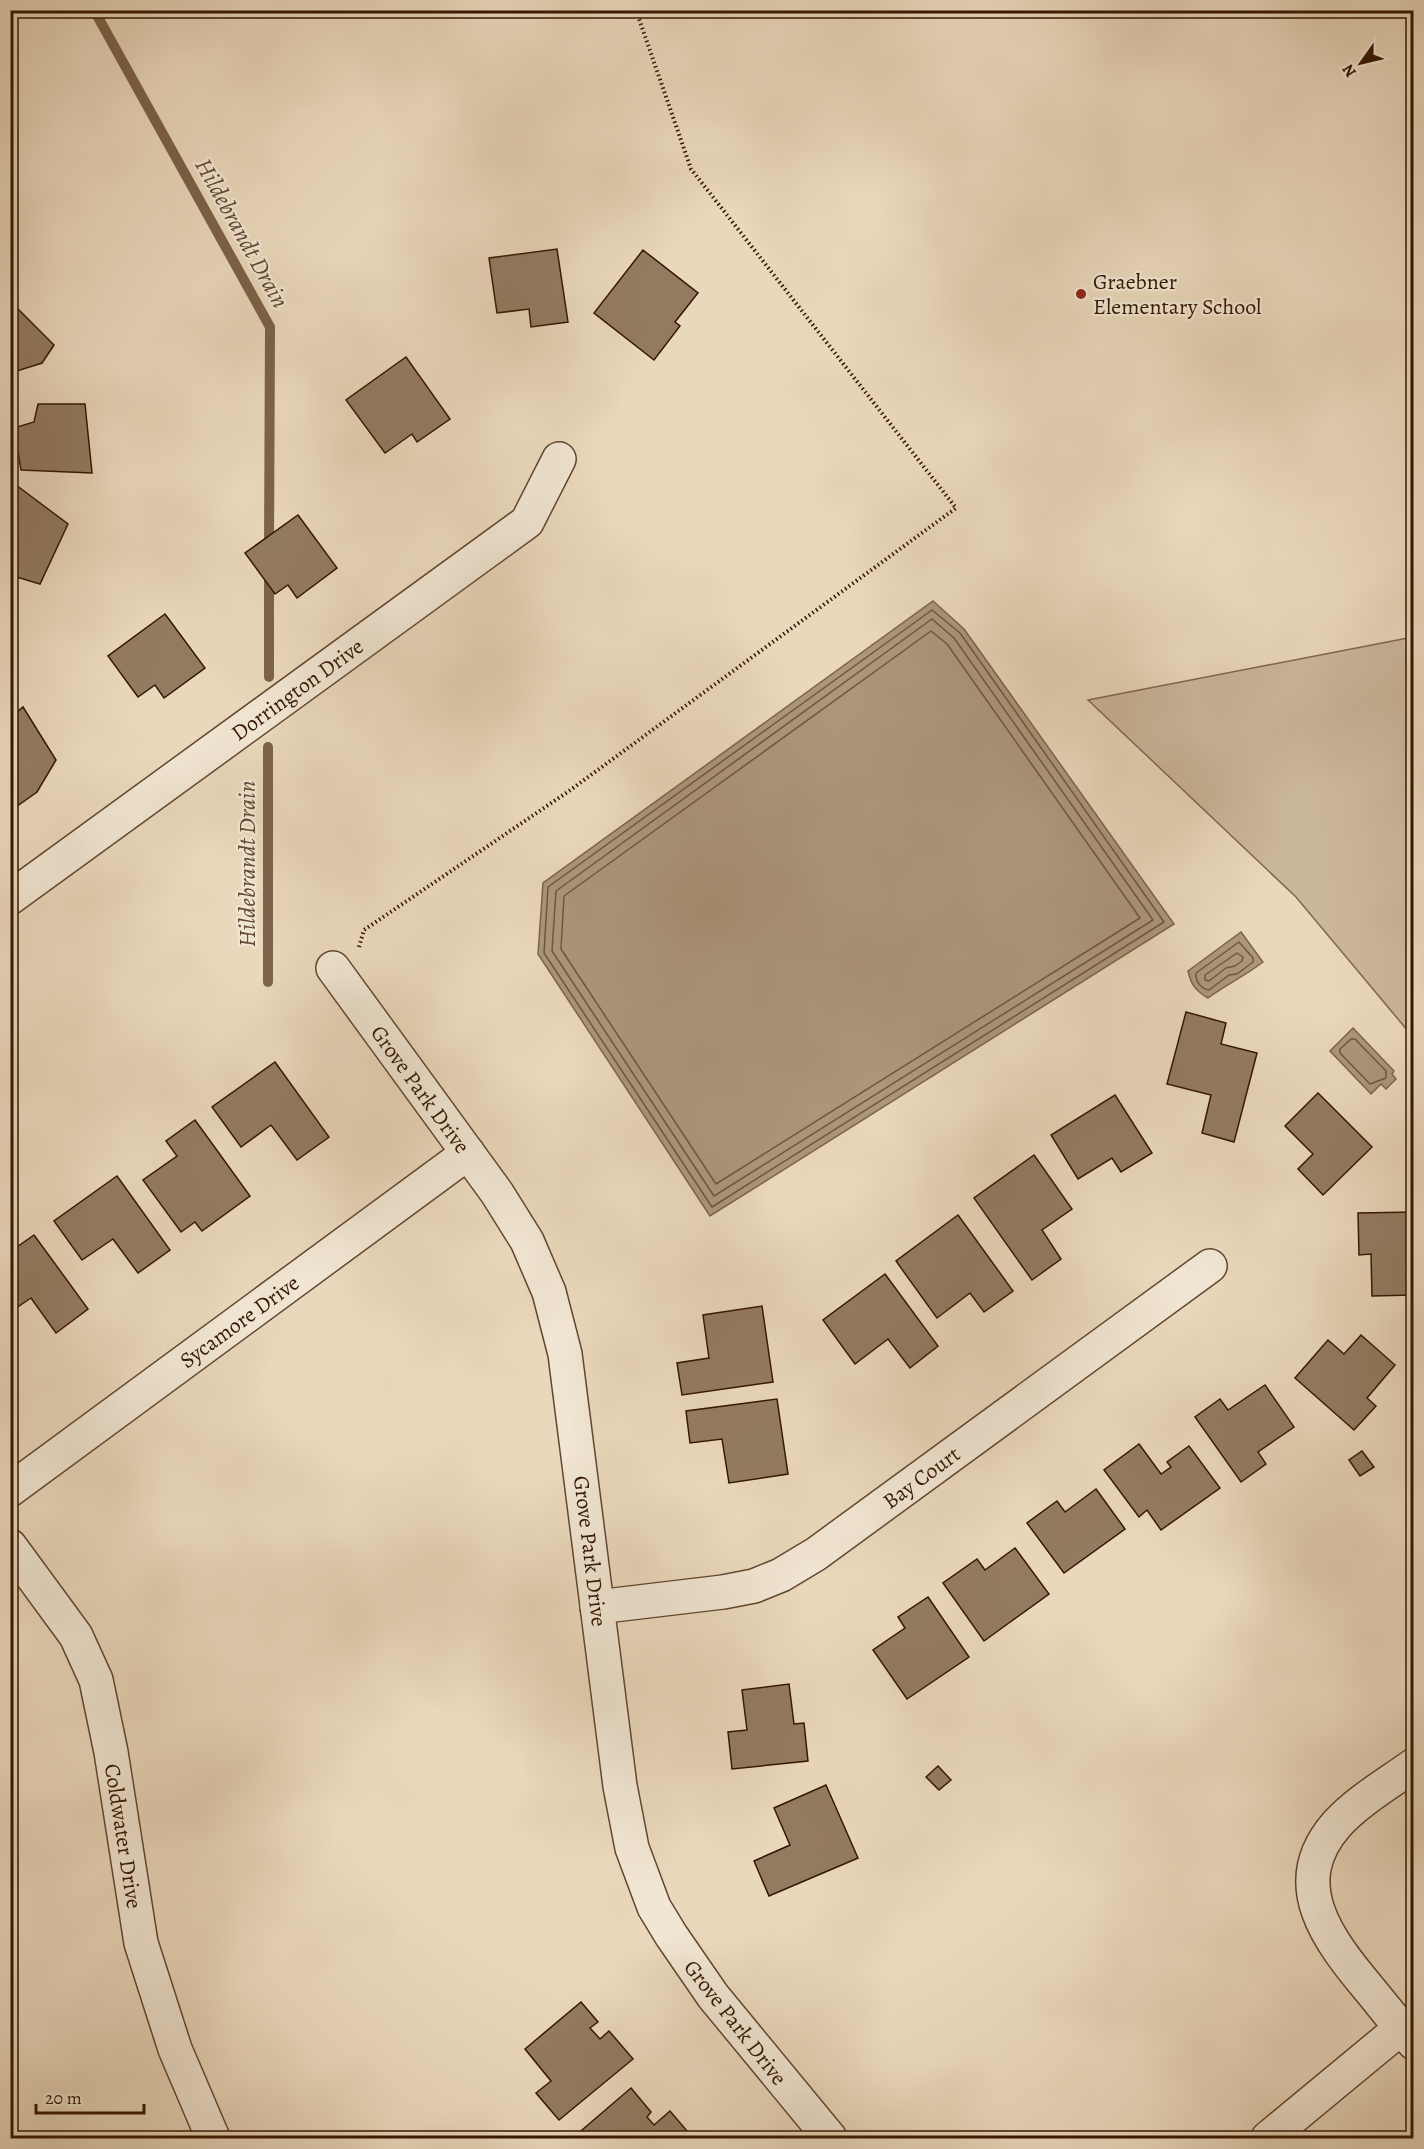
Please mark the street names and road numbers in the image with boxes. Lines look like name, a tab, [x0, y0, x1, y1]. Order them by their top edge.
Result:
street label: Dorrington Drive	[225, 632, 370, 748]
street label: Grove Park Drive	[363, 1019, 477, 1160]
street label: Sycamore Drive	[174, 1268, 305, 1375]
street label: Bay Court	[877, 1440, 966, 1516]
street label: Grove Park Drive	[566, 1474, 614, 1628]
street label: Coldwater Drive	[97, 1762, 149, 1911]
street label: Grove Park Drive	[677, 1954, 794, 2092]

